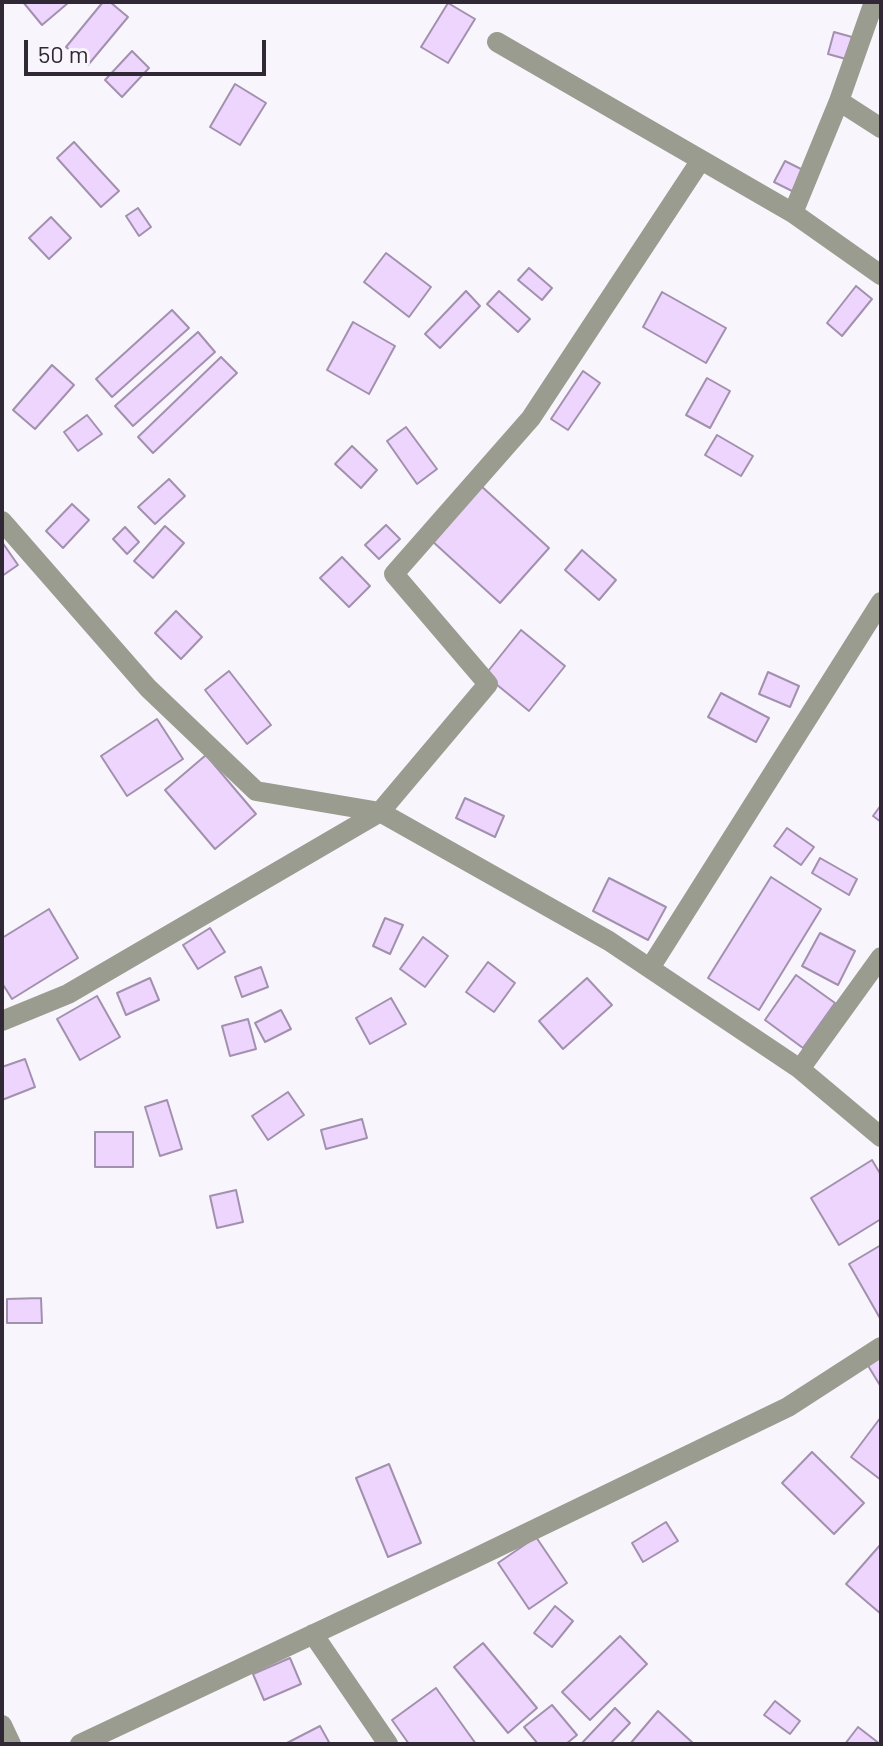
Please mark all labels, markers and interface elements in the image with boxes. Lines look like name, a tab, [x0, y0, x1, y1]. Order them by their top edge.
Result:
scale bar	[28, 24, 270, 74]
text: 50 m	[38, 39, 89, 68]

